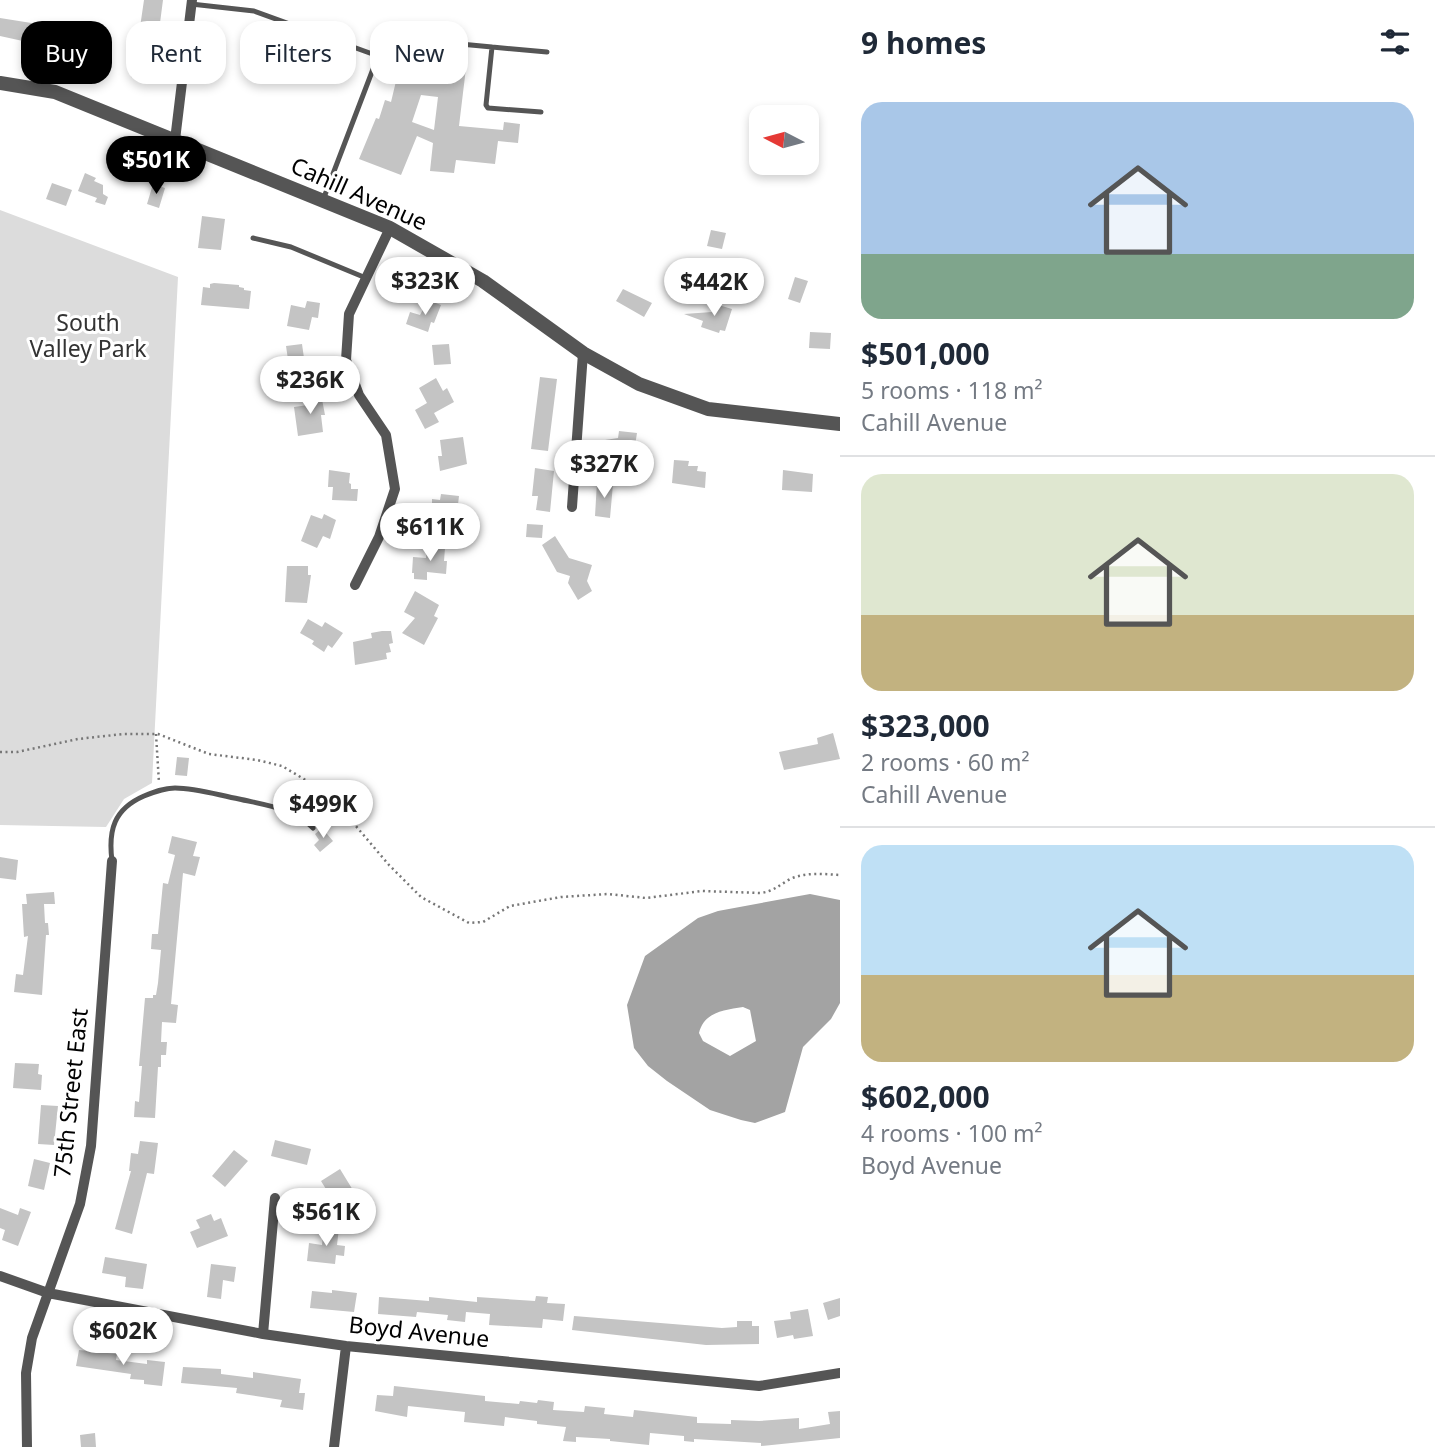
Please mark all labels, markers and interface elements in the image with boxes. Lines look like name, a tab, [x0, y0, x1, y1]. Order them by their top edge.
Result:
chip: Buy	[21, 21, 112, 84]
chip: Rent	[126, 21, 226, 84]
chip: Filters	[240, 21, 356, 84]
chip: New	[370, 21, 468, 84]
text: 9 homes	[861, 22, 986, 63]
icon: filters	[1376, 23, 1414, 61]
north arrow	[749, 105, 819, 175]
map controls	[749, 105, 819, 175]
pin: $501K	[107, 136, 205, 196]
text: $501K	[122, 143, 190, 175]
icon: home	[1075, 147, 1201, 273]
street label: Cahill Avenue	[286, 149, 433, 237]
pin: $323K	[376, 258, 474, 317]
pin: $442K	[665, 258, 763, 318]
text: $323K	[391, 264, 459, 296]
text: $442K	[680, 265, 748, 297]
park label: South Valley Park	[30, 306, 147, 364]
text: $501,000	[861, 333, 990, 374]
pin: $236K	[261, 356, 359, 416]
text: $236K	[276, 363, 344, 395]
text: 5 rooms · 118 m²	[861, 374, 1043, 406]
text: Cahill Avenue	[861, 406, 1007, 438]
pin: $327K	[555, 440, 653, 500]
text: $327K	[570, 447, 638, 479]
pin: $611K	[381, 504, 479, 563]
text: $611K	[396, 510, 464, 542]
icon: home	[1075, 519, 1201, 645]
text: $323,000	[861, 705, 990, 746]
text: 2 rooms · 60 m²	[861, 746, 1030, 778]
text: Cahill Avenue	[861, 778, 1007, 810]
pin: $499K	[274, 780, 372, 840]
text: $499K	[289, 787, 357, 819]
icon: home	[1075, 890, 1201, 1016]
street label: 75th Street East	[45, 1007, 95, 1179]
text: $602,000	[861, 1076, 990, 1117]
text: 4 rooms · 100 m²	[861, 1117, 1043, 1149]
text: Boyd Avenue	[861, 1149, 1002, 1181]
pin: $561K	[277, 1188, 375, 1248]
text: $561K	[292, 1195, 360, 1227]
pin: $602K	[74, 1308, 172, 1367]
street label: Boyd Avenue	[347, 1308, 491, 1354]
text: $602K	[89, 1314, 157, 1346]

